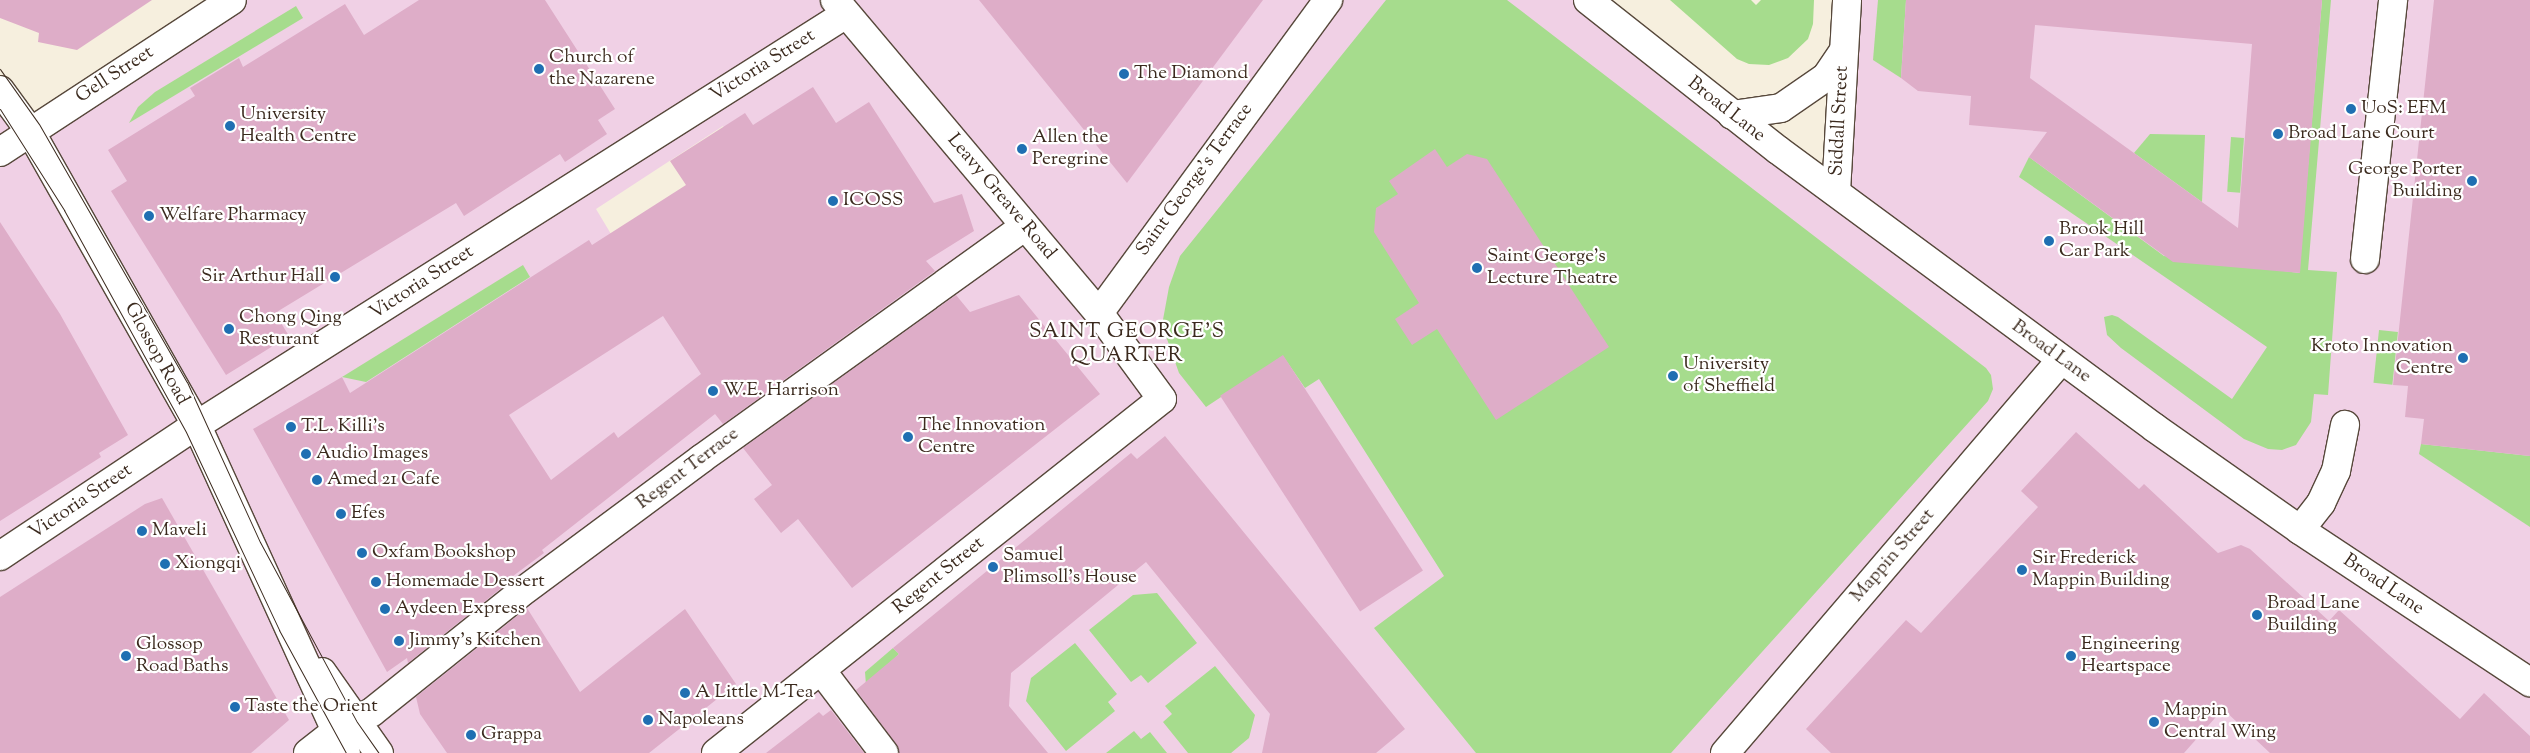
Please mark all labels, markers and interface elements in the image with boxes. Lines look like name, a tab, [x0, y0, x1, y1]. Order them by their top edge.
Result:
street label: Victoria Street	[706, 25, 820, 107]
street label: Gell Street	[72, 41, 158, 109]
place label: Church of the Nazarene	[549, 47, 655, 91]
marker: Church of the Nazarene	[533, 63, 545, 75]
place label: The Diamond	[1134, 63, 1248, 85]
street label: Siddall Street	[1826, 65, 1854, 177]
marker: The Diamond	[1118, 68, 1130, 80]
street label: Broad Lane	[1682, 72, 1770, 148]
place label: UoS: EFM	[2361, 98, 2446, 120]
street label: Saint George's Terrace	[1132, 99, 1258, 261]
marker: UoS: EFM	[2345, 103, 2357, 115]
place label: University Health Centre	[240, 104, 357, 148]
marker: University Health Centre	[224, 120, 236, 132]
place label: Broad Lane Court	[2288, 123, 2435, 145]
place label: Allen the Peregrine	[1032, 127, 1108, 171]
marker: Broad Lane Court	[2272, 128, 2284, 140]
street label: Leavy Greave Road	[942, 129, 1060, 265]
marker: Allen the Peregrine	[1016, 143, 1028, 155]
place label: George Porter Building	[2348, 159, 2462, 203]
marker: George Porter Building	[2466, 175, 2478, 187]
place label: ICOSS	[843, 190, 903, 212]
marker: ICOSS	[827, 195, 839, 207]
place label: Welfare Pharmacy	[159, 205, 307, 227]
marker: Welfare Pharmacy	[143, 210, 155, 222]
place label: Brook Hill Car Park	[2059, 219, 2144, 263]
marker: Brook Hill Car Park	[2043, 235, 2055, 247]
street label: Victoria Street	[366, 241, 478, 325]
place label: Saint George's Lecture Theatre	[1487, 246, 1617, 290]
marker: Saint George's Lecture Theatre	[1471, 262, 1483, 274]
place label: Sir Arthur Hall	[201, 266, 325, 288]
marker: Sir Arthur Hall	[329, 271, 341, 283]
street label: Glossop Road	[119, 299, 193, 409]
place label: Chong Qing Resturant	[239, 307, 342, 351]
street label: Broad Lane	[2007, 315, 2095, 389]
district label: SAINT GEORGE'S QUARTER	[1027, 319, 1227, 369]
marker: Chong Qing Resturant	[223, 323, 235, 335]
place label: Kroto Innovation Centre	[2311, 336, 2453, 380]
marker: Kroto Innovation Centre	[2457, 352, 2469, 364]
place label: University of Sheffield	[1683, 354, 1775, 398]
marker: University of Sheffield	[1667, 370, 1679, 382]
place label: W.E. Harrison	[723, 380, 839, 402]
marker: W.E. Harrison	[707, 385, 719, 397]
place label: The Innovation Centre	[918, 415, 1045, 459]
place label: T.L. Killi's	[301, 416, 385, 438]
marker: T.L. Killi's	[285, 421, 297, 433]
street label: Regent Terrace	[632, 423, 744, 515]
marker: The Innovation Centre	[902, 431, 914, 443]
place label: Audio Images	[316, 443, 428, 465]
marker: Audio Images	[300, 448, 312, 460]
street label: Victoria Street	[25, 459, 137, 545]
place label: Amed 21 Cafe	[327, 469, 440, 491]
marker: Amed 21 Cafe	[311, 474, 323, 486]
place label: Efes	[351, 503, 385, 525]
street label: Mappin Street	[1846, 504, 1940, 608]
marker: Efes	[335, 508, 347, 520]
place label: Maveli	[152, 520, 207, 542]
marker: Maveli	[136, 525, 148, 537]
street label: Regent Street	[889, 532, 989, 620]
place label: Oxfam Bookshop	[372, 542, 516, 564]
place label: Samuel Plimsoll's House	[1003, 545, 1137, 589]
marker: Oxfam Bookshop	[356, 547, 368, 559]
place label: Sir Frederick Mappin Building	[2032, 548, 2169, 592]
street label: Broad Lane	[2338, 550, 2428, 620]
place label: Xiongqi	[175, 553, 241, 575]
marker: Xiongqi	[159, 558, 171, 570]
marker: Samuel Plimsoll's House	[987, 561, 999, 573]
marker: Sir Frederick Mappin Building	[2016, 564, 2028, 576]
place label: Homemade Dessert	[386, 571, 545, 593]
marker: Homemade Dessert	[370, 576, 382, 588]
place label: Broad Lane Building	[2267, 593, 2360, 637]
place label: Aydeen Express	[395, 598, 525, 620]
marker: Aydeen Express	[379, 603, 391, 615]
marker: Broad Lane Building	[2251, 609, 2263, 621]
place label: Jimmy's Kitchen	[409, 630, 541, 652]
place label: Glossop Road Baths	[136, 634, 228, 678]
place label: Engineering Heartspace	[2081, 634, 2180, 678]
marker: Jimmy's Kitchen	[393, 635, 405, 647]
marker: Glossop Road Baths	[120, 650, 132, 662]
marker: Engineering Heartspace	[2065, 650, 2077, 662]
place label: A Little M-Tea	[695, 682, 814, 704]
marker: A Little M-Tea	[679, 687, 691, 699]
place label: Taste the Orient	[245, 696, 378, 718]
place label: Mappin Central Wing	[2164, 700, 2276, 744]
marker: Taste the Orient	[229, 701, 241, 713]
place label: Napoleans	[658, 709, 744, 731]
marker: Napoleans	[642, 714, 654, 726]
marker: Mappin Central Wing	[2148, 716, 2160, 728]
place label: Grappa	[481, 724, 542, 746]
marker: Grappa	[465, 729, 477, 741]

